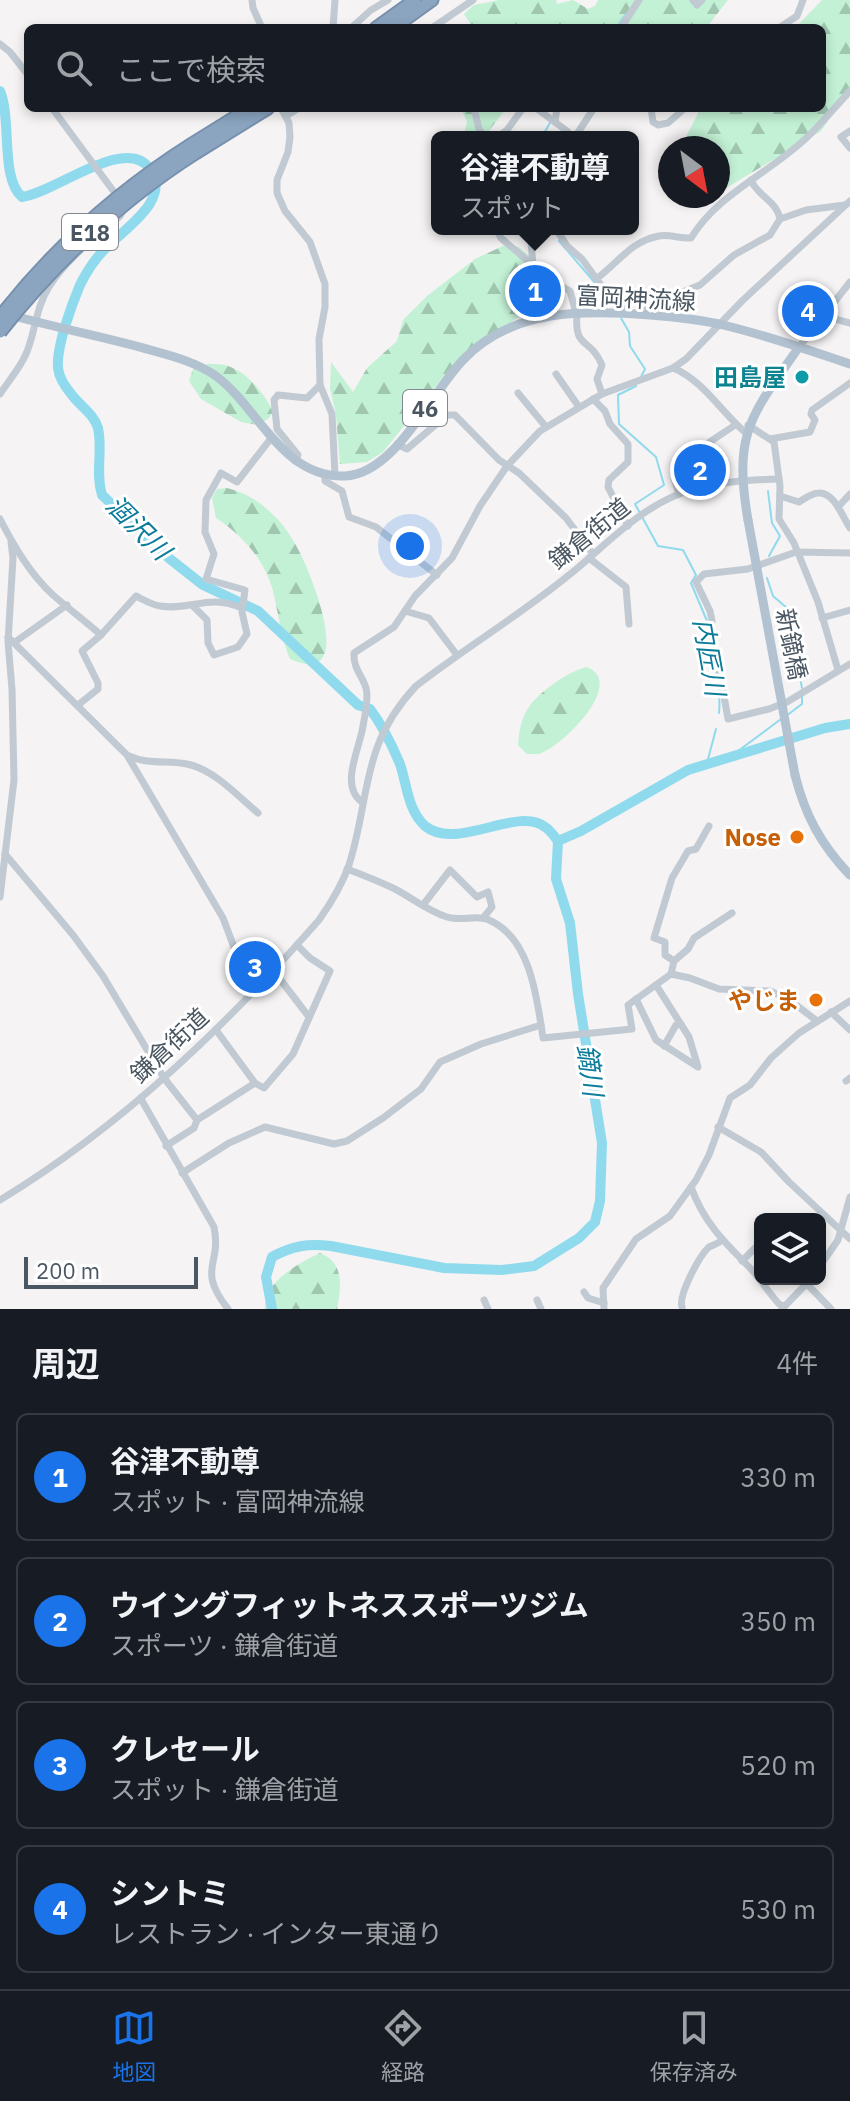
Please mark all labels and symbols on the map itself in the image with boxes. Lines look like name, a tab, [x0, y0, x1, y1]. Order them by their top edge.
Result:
north arrow	[658, 136, 730, 208]
road number: E18	[62, 214, 118, 250]
pin: 1	[509, 261, 561, 321]
street label: 富岡神流線	[575, 279, 697, 317]
pin: 4	[782, 281, 834, 341]
place label: 田島屋	[714, 361, 786, 393]
marker: 田島屋	[793, 368, 811, 386]
road number: 46	[403, 390, 447, 426]
pin: 2	[674, 440, 726, 500]
water label: 涸沢川	[99, 487, 181, 569]
street label: 鎌倉街道	[542, 490, 636, 576]
your location	[390, 526, 430, 566]
street label: 新鏑橋	[769, 606, 815, 682]
water label: 内匠川	[686, 616, 734, 701]
place label: Nose	[725, 821, 781, 853]
marker: Nose	[788, 828, 806, 846]
pin: 3	[229, 937, 281, 997]
place label: やじま	[728, 984, 800, 1016]
marker: やじま	[807, 991, 825, 1009]
street label: 鎌倉街道	[123, 1001, 215, 1089]
water label: 鏑川	[571, 1042, 612, 1101]
scale bar	[24, 1253, 198, 1289]

